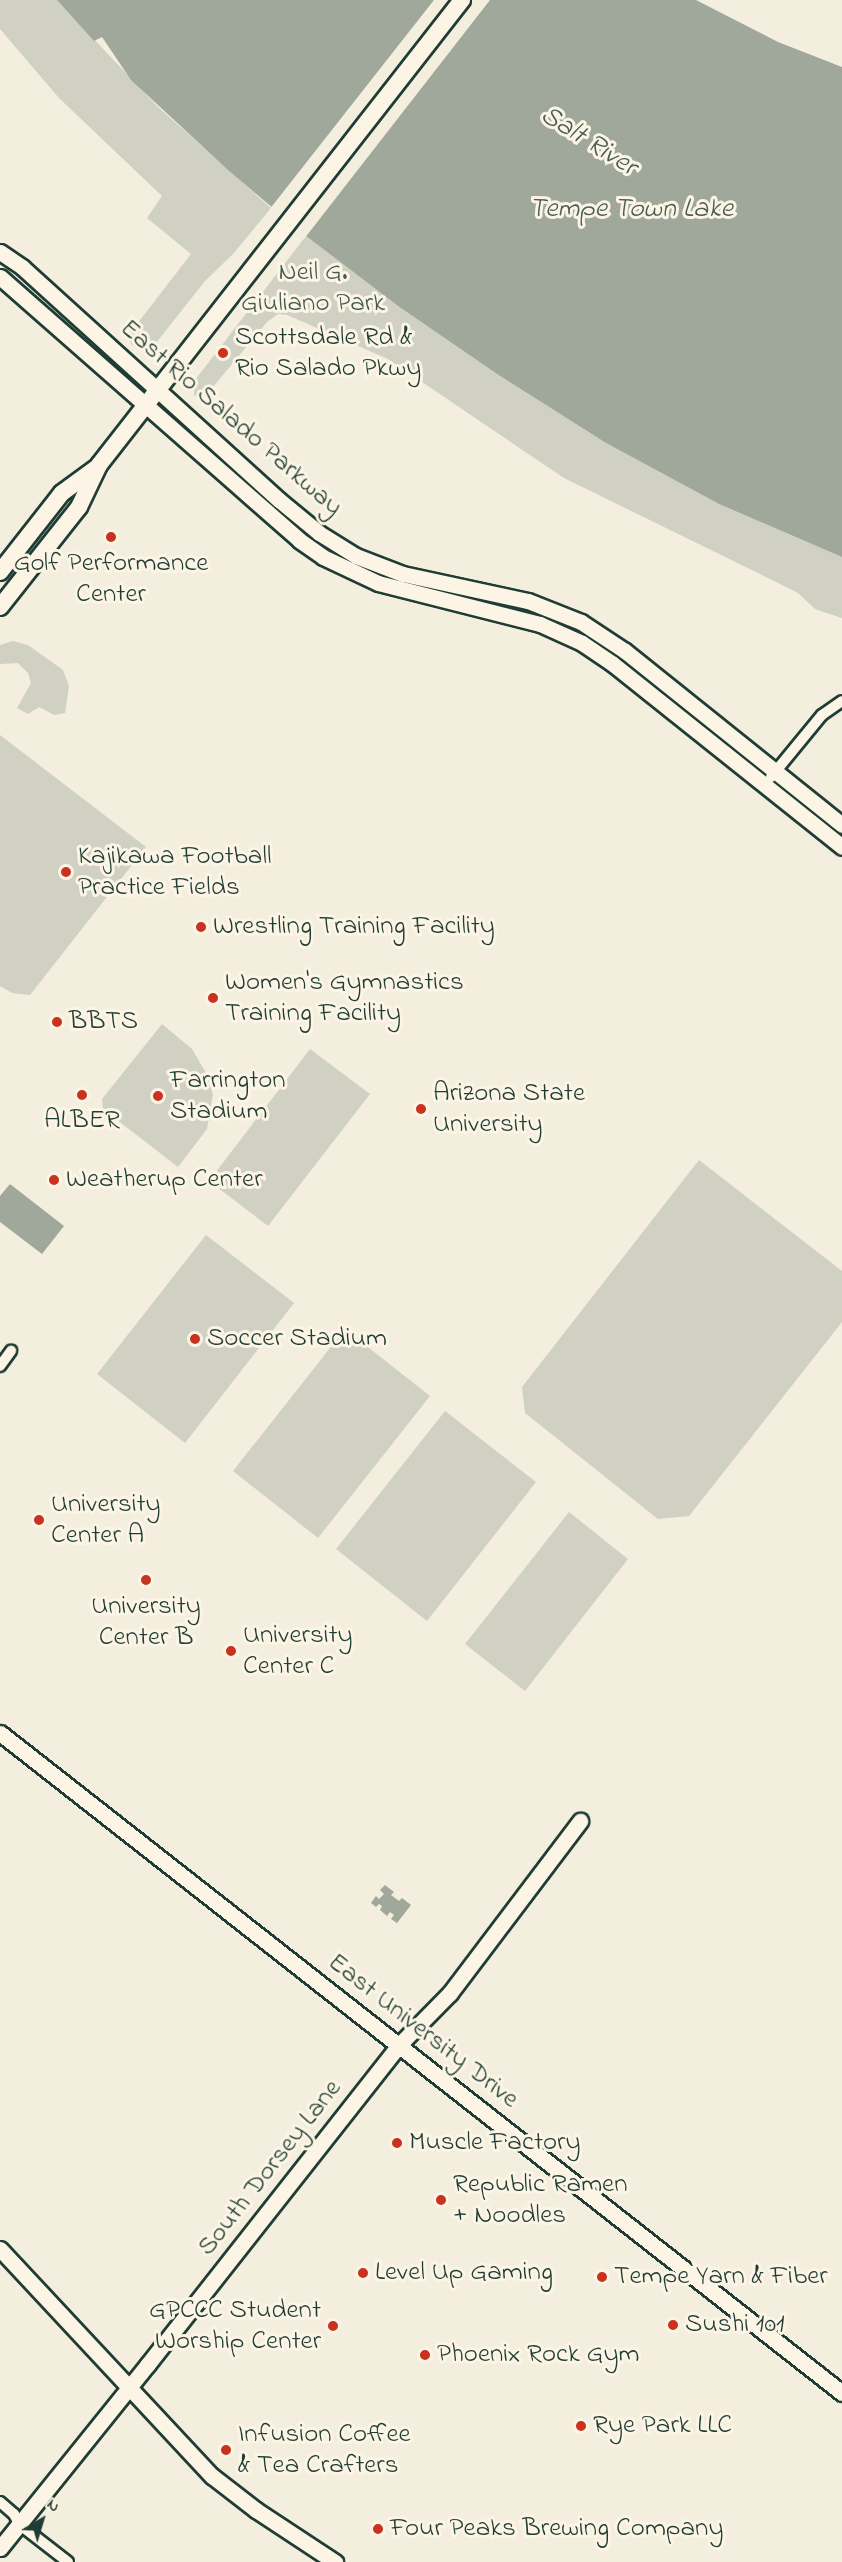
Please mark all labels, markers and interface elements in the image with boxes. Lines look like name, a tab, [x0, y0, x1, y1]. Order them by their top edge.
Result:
water label: Salt River	[533, 99, 643, 185]
water label: Tempe Town Lake	[529, 193, 733, 227]
park label: Neil G. Giuliano Park	[241, 256, 385, 319]
street label: East Rio Salado Parkway	[113, 313, 349, 523]
place label: Scottsdale Rd & Rio Salado Pkwy	[235, 321, 421, 384]
marker: Scottsdale Rd & Rio Salado Pkwy	[216, 346, 230, 360]
marker: Golf Performance Center	[104, 530, 118, 544]
place label: Golf Performance Center	[14, 547, 208, 610]
place label: Kajikawa Football Practice Fields	[78, 840, 272, 903]
marker: Kajikawa Football Practice Fields	[59, 865, 73, 879]
place label: Wrestling Training Facility	[213, 911, 495, 943]
marker: Wrestling Training Facility	[194, 920, 208, 934]
place label: Women's Gymnastics Training Facility	[225, 966, 464, 1029]
marker: Women's Gymnastics Training Facility	[206, 991, 220, 1005]
place label: BBTS	[69, 1006, 138, 1038]
marker: BBTS	[50, 1015, 64, 1029]
place label: Farrington Stadium	[170, 1064, 286, 1127]
place label: Arizona State University	[433, 1077, 585, 1140]
marker: ALBER	[75, 1088, 89, 1102]
marker: Farrington Stadium	[151, 1089, 165, 1103]
marker: Arizona State University	[414, 1102, 428, 1116]
place label: ALBER	[44, 1105, 120, 1137]
place label: Weatherup Center	[66, 1164, 263, 1196]
marker: Weatherup Center	[47, 1173, 61, 1187]
place label: Soccer Stadium	[207, 1323, 387, 1355]
marker: Soccer Stadium	[188, 1332, 202, 1346]
place label: University Center A	[51, 1488, 161, 1551]
marker: University Center A	[32, 1513, 46, 1527]
marker: University Center B	[139, 1573, 153, 1587]
place label: University Center B	[91, 1590, 201, 1653]
place label: University Center C	[243, 1619, 353, 1682]
marker: University Center C	[224, 1644, 238, 1658]
street label: East University Drive	[321, 1946, 525, 2116]
street label: South Dorsey Lane	[191, 2073, 349, 2263]
place label: Muscle Factory	[409, 2127, 580, 2159]
marker: Muscle Factory	[390, 2136, 404, 2150]
place label: Republic Ramen + Noodles	[453, 2168, 628, 2231]
marker: Republic Ramen + Noodles	[434, 2193, 448, 2207]
place label: Level Up Gaming	[375, 2257, 553, 2289]
place label: Tempe Yarn & Fiber	[614, 2261, 828, 2293]
marker: Level Up Gaming	[356, 2266, 370, 2280]
marker: Tempe Yarn & Fiber	[595, 2270, 609, 2284]
place label: GPCCC Student Worship Center	[149, 2294, 321, 2357]
place label: Sushi 101	[685, 2309, 785, 2341]
marker: Sushi 101	[666, 2318, 680, 2332]
marker: GPCCC Student Worship Center	[326, 2319, 340, 2333]
place label: Phoenix Rock Gym	[437, 2339, 639, 2371]
marker: Phoenix Rock Gym	[418, 2348, 432, 2362]
place label: Rye Park LLC	[593, 2410, 732, 2442]
place label: Infusion Coffee & Tea Crafters	[238, 2418, 411, 2481]
marker: Rye Park LLC	[574, 2419, 588, 2433]
marker: Infusion Coffee & Tea Crafters	[219, 2443, 233, 2457]
north arrow	[12, 2490, 72, 2550]
text: N	[41, 2493, 65, 2519]
place label: Four Peaks Brewing Company	[390, 2513, 723, 2545]
marker: Four Peaks Brewing Company	[371, 2522, 385, 2536]

